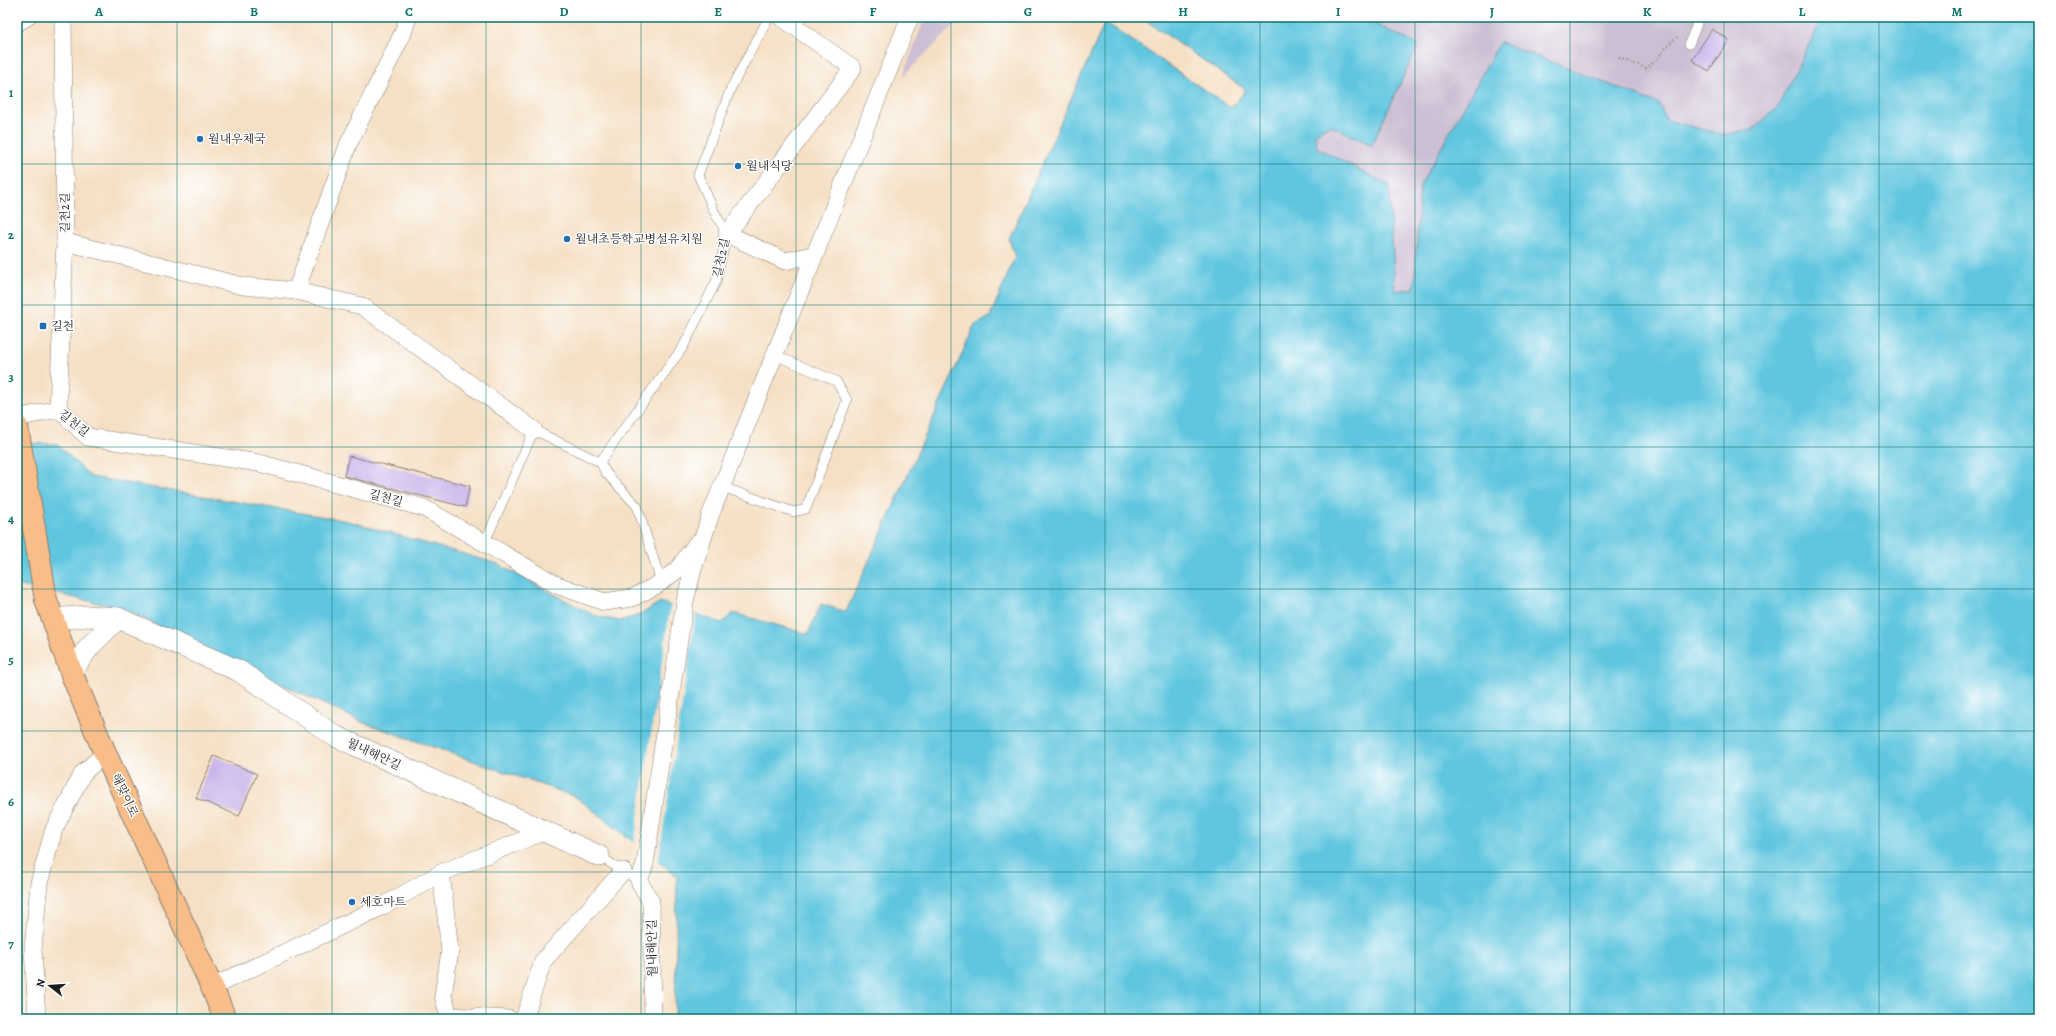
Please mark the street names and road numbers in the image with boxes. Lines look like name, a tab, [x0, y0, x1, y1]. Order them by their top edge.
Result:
street label: 길천2길	[57, 193, 73, 233]
street label: 길천2길	[709, 237, 733, 279]
street label: 길천길	[55, 406, 93, 440]
street label: 길천길	[367, 486, 405, 510]
street label: 월내해안길	[344, 735, 404, 773]
street label: 해맞이로	[108, 771, 142, 820]
street label: 월내해안길	[643, 919, 661, 977]

